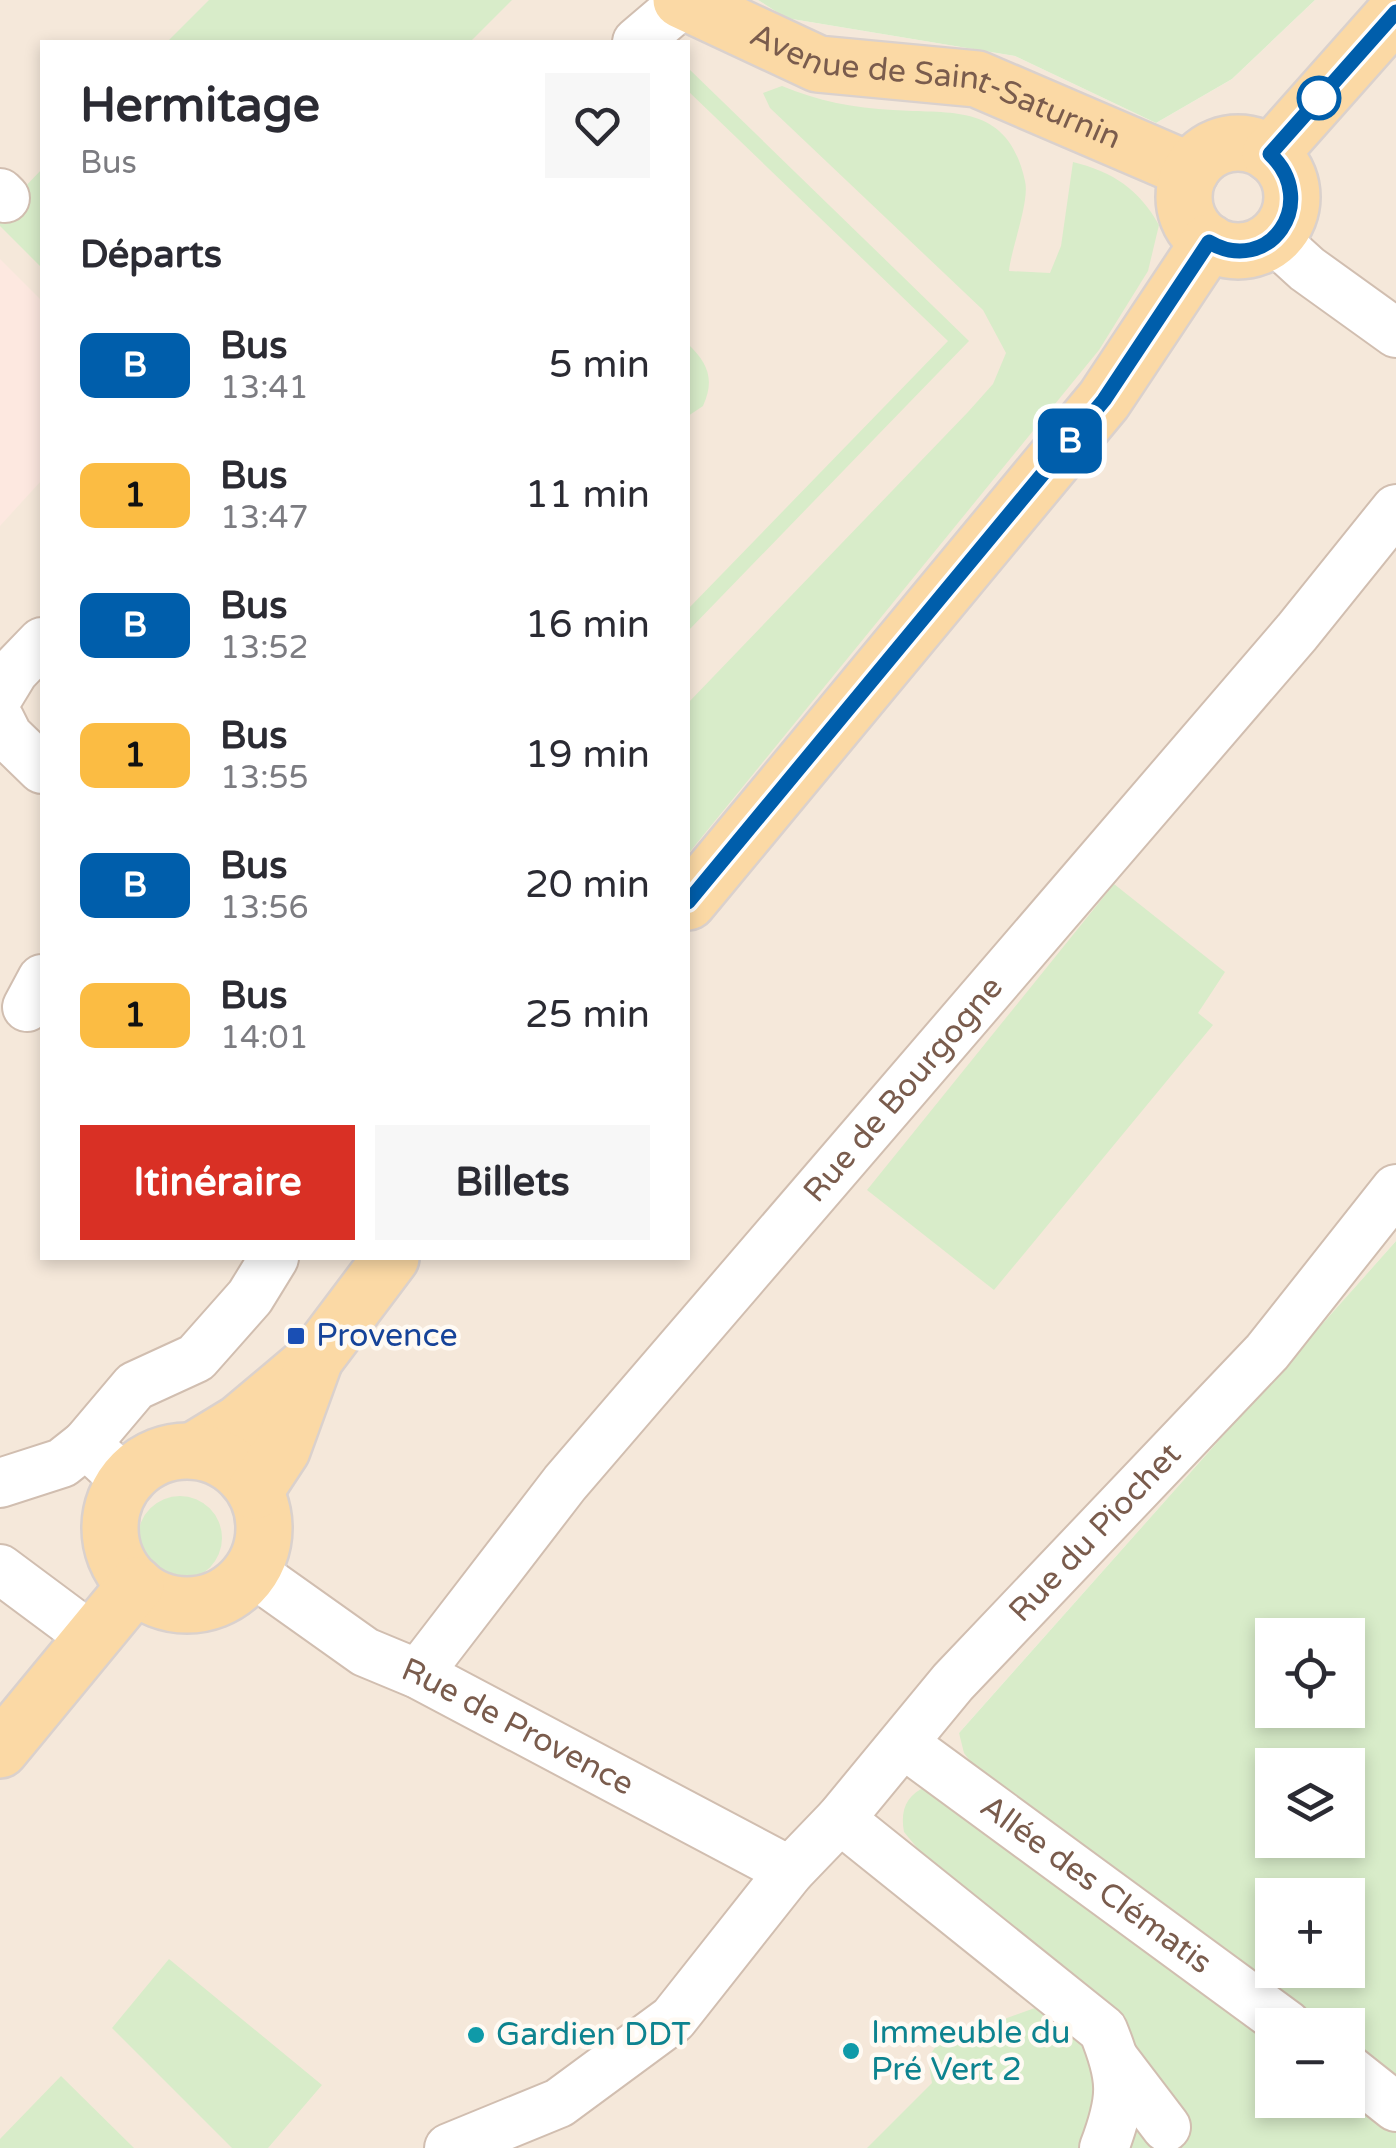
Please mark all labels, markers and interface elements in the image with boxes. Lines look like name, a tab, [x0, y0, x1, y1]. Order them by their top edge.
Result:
street label: Avenue de Saint-Saturnin	[744, 16, 1127, 158]
button: heart	[545, 73, 650, 178]
text: Hermitage	[80, 77, 320, 135]
unlabelled marker	[1298, 77, 1340, 119]
text: Bus	[80, 144, 137, 182]
text: Départs	[80, 232, 222, 278]
text: Bus	[220, 323, 287, 369]
text: 5 min	[549, 342, 650, 388]
text: B	[123, 344, 147, 386]
text: 13:41	[220, 369, 309, 407]
line badge: B	[1038, 408, 1102, 474]
text: B	[1058, 420, 1082, 462]
text: Bus	[220, 453, 287, 499]
text: 11 min	[525, 472, 650, 518]
text: 1	[124, 474, 146, 516]
text: 13:47	[220, 499, 309, 537]
text: Bus	[220, 583, 287, 629]
text: 16 min	[525, 602, 650, 648]
text: B	[123, 604, 147, 646]
text: 13:52	[220, 629, 309, 667]
text: Bus	[220, 713, 287, 759]
text: 19 min	[525, 732, 650, 778]
text: 1	[124, 734, 146, 776]
text: 13:55	[220, 759, 309, 797]
text: Bus	[220, 843, 287, 889]
text: 20 min	[525, 862, 650, 908]
text: B	[123, 864, 147, 906]
text: 13:56	[220, 889, 309, 927]
street label: Rue de Bourgogne	[796, 969, 1011, 1210]
text: Bus	[220, 973, 287, 1019]
text: 25 min	[525, 992, 650, 1038]
text: 1	[124, 994, 146, 1036]
text: 14:01	[220, 1019, 309, 1057]
button: Itinéraire	[80, 1125, 355, 1240]
button: Billets	[375, 1125, 650, 1240]
place label: Provence	[316, 1317, 458, 1355]
marker: Provence	[285, 1325, 307, 1347]
street label: Rue du Piochet	[1001, 1435, 1189, 1630]
map controls	[1255, 1618, 1365, 2118]
button: locate	[1255, 1618, 1365, 1728]
street label: Rue de Provence	[396, 1650, 640, 1804]
button: layers	[1255, 1748, 1365, 1858]
street label: Allée des Clématis	[973, 1787, 1219, 1982]
button: +	[1255, 1878, 1365, 1988]
button: −	[1255, 2008, 1365, 2118]
place label: Immeuble du Pré Vert 2	[871, 2014, 1070, 2089]
place label: Gardien DDT	[496, 2016, 691, 2054]
marker: Gardien DDT	[465, 2024, 487, 2046]
marker: Immeuble du Pré Vert 2	[840, 2040, 862, 2062]

